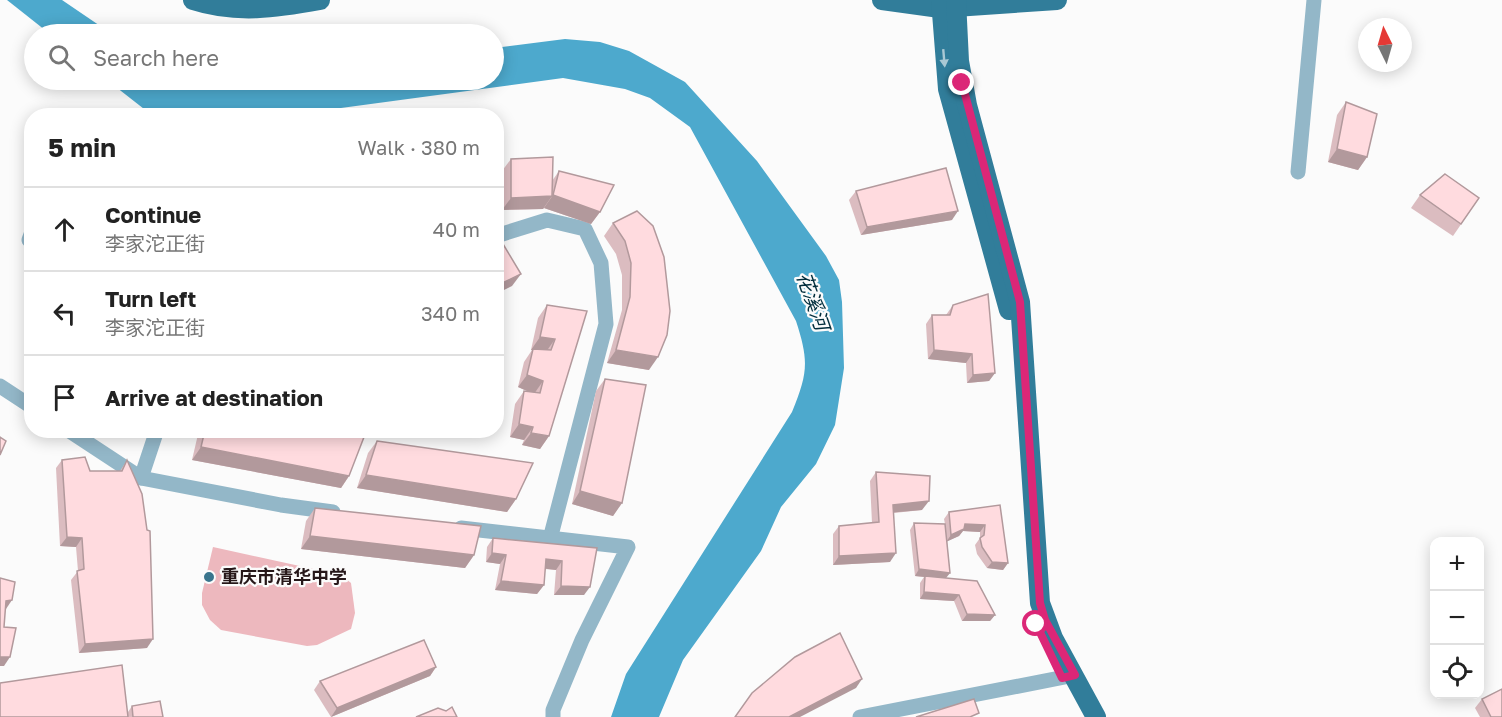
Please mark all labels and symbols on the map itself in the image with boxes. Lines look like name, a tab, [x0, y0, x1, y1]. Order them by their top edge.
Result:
north arrow	[1358, 18, 1412, 72]
one-way arrow	[939, 49, 949, 68]
route end	[948, 69, 974, 95]
water label: 花溪河	[793, 268, 836, 337]
place label: 重庆市清华中学	[221, 565, 347, 587]
marker: 重庆市清华中学	[202, 570, 216, 584]
route start	[1022, 610, 1048, 636]

